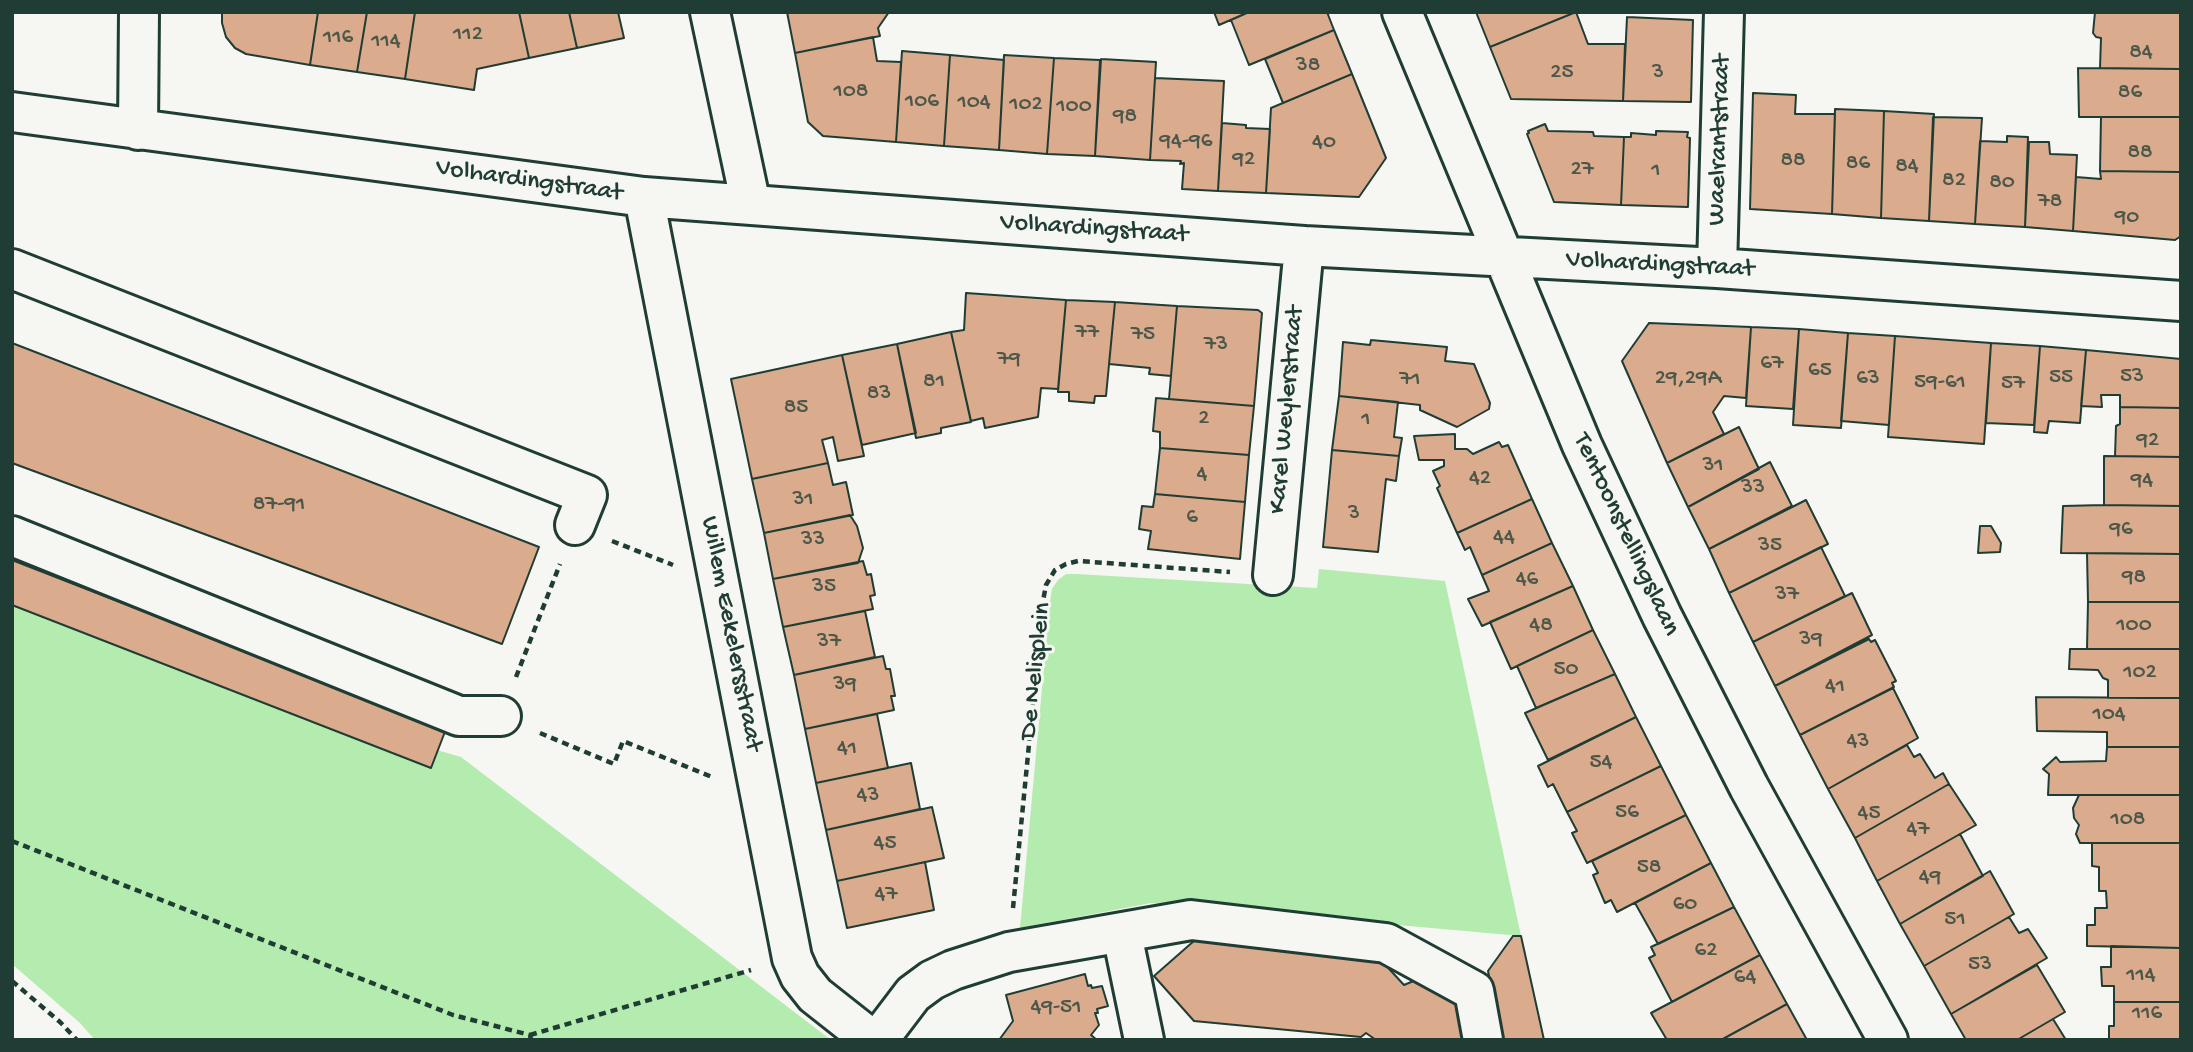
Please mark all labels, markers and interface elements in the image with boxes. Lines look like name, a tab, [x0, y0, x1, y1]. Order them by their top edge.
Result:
house number: 112	[453, 21, 483, 49]
house number: 116	[323, 24, 353, 52]
house number: 114	[371, 28, 401, 56]
house number: 84	[2129, 39, 2153, 67]
house number: 38	[1296, 52, 1320, 80]
street label: Waelrantstraat	[1702, 54, 1740, 226]
house number: 25	[1550, 59, 1574, 87]
house number: 3	[1652, 59, 1664, 87]
house number: 108	[834, 78, 868, 106]
house number: 86	[2118, 79, 2142, 107]
house number: 106	[905, 88, 939, 116]
house number: 104	[957, 89, 991, 117]
house number: 102	[1009, 91, 1043, 119]
house number: 100	[1056, 93, 1092, 121]
house number: 98	[1113, 103, 1137, 131]
house number: 94-96	[1160, 128, 1212, 156]
house number: 40	[1312, 129, 1336, 157]
house number: 88	[2127, 139, 2153, 167]
house number: 92	[1233, 146, 1255, 174]
house number: 88	[1780, 147, 1806, 175]
house number: 86	[1846, 150, 1870, 178]
street label: Volhardingstraat	[434, 153, 624, 211]
house number: 84	[1895, 153, 1919, 181]
house number: 27	[1570, 156, 1594, 184]
house number: 1	[1651, 157, 1661, 185]
house number: 82	[1942, 167, 1966, 195]
house number: 80	[1989, 169, 2015, 197]
house number: 78	[2038, 188, 2062, 216]
house number: 90	[2115, 204, 2139, 232]
street label: Volhardingstraat	[999, 208, 1189, 252]
street label: Volhardingstraat	[1565, 245, 1755, 287]
street label: Karel Weylerstraat	[1263, 305, 1313, 515]
house number: 77	[1075, 319, 1099, 347]
house number: 75	[1131, 321, 1155, 349]
house number: 73	[1204, 331, 1228, 359]
house number: 79	[997, 346, 1021, 374]
house number: 67	[1760, 350, 1784, 378]
house number: 65	[1808, 357, 1832, 385]
house number: 53	[2120, 363, 2144, 391]
house number: 55	[2049, 364, 2073, 392]
house number: 29,29A	[1655, 365, 1721, 393]
house number: 63	[1856, 365, 1880, 393]
house number: 71	[1399, 366, 1421, 394]
house number: 81	[923, 368, 945, 396]
house number: 59-61	[1914, 369, 1966, 397]
house number: 57	[2001, 370, 2025, 398]
house number: 83	[867, 380, 891, 408]
house number: 85	[784, 394, 808, 422]
house number: 2	[1198, 405, 1210, 433]
house number: 1	[1361, 406, 1371, 434]
house number: 92	[2137, 427, 2159, 455]
street label: Tentoonstellingslaan	[1564, 429, 1686, 641]
house number: 31	[1702, 452, 1724, 480]
house number: 4	[1197, 461, 1207, 489]
house number: 42	[1469, 465, 1491, 493]
house number: 94	[2131, 467, 2153, 495]
house number: 33	[1741, 474, 1765, 502]
house number: 31	[792, 486, 814, 514]
house number: 87-91	[253, 491, 305, 519]
house number: 3	[1348, 500, 1360, 528]
house number: 6	[1186, 504, 1198, 532]
street label: Willem Eekelersstraat	[692, 514, 768, 754]
house number: 96	[2109, 516, 2133, 544]
house number: 44	[1493, 524, 1515, 552]
house number: 33	[801, 526, 825, 554]
house number: 35	[1758, 532, 1782, 560]
house number: 98	[2122, 564, 2146, 592]
house number: 46	[1516, 566, 1538, 594]
house number: 35	[812, 573, 836, 601]
house number: 37	[1775, 581, 1799, 609]
street label: De Nelisplein	[1014, 601, 1060, 741]
house number: 48	[1529, 612, 1553, 640]
house number: 100	[2116, 612, 2152, 640]
house number: 39	[1799, 626, 1823, 654]
house number: 37	[817, 628, 841, 656]
house number: 50	[1553, 656, 1579, 684]
house number: 102	[2123, 659, 2157, 687]
house number: 39	[833, 671, 857, 699]
house number: 41	[1825, 673, 1845, 701]
house number: 104	[2092, 701, 2126, 729]
house number: 43	[1847, 728, 1869, 756]
house number: 41	[837, 735, 857, 763]
house number: 54	[1590, 749, 1612, 777]
house number: 43	[857, 782, 879, 810]
house number: 56	[1615, 799, 1639, 827]
house number: 45	[1858, 800, 1880, 828]
house number: 108	[2111, 806, 2145, 834]
house number: 47	[1907, 816, 1929, 844]
house number: 45	[874, 830, 896, 858]
house number: 58	[1637, 854, 1661, 882]
house number: 49	[1919, 864, 1941, 892]
house number: 47	[875, 881, 897, 909]
house number: 60	[1673, 891, 1697, 919]
house number: 51	[1944, 906, 1966, 934]
house number: 62	[1695, 937, 1717, 965]
house number: 53	[1968, 951, 1992, 979]
house number: 114	[2126, 962, 2156, 990]
house number: 64	[1734, 964, 1756, 992]
house number: 49-51	[1030, 994, 1082, 1022]
house number: 116	[2132, 1000, 2162, 1028]

